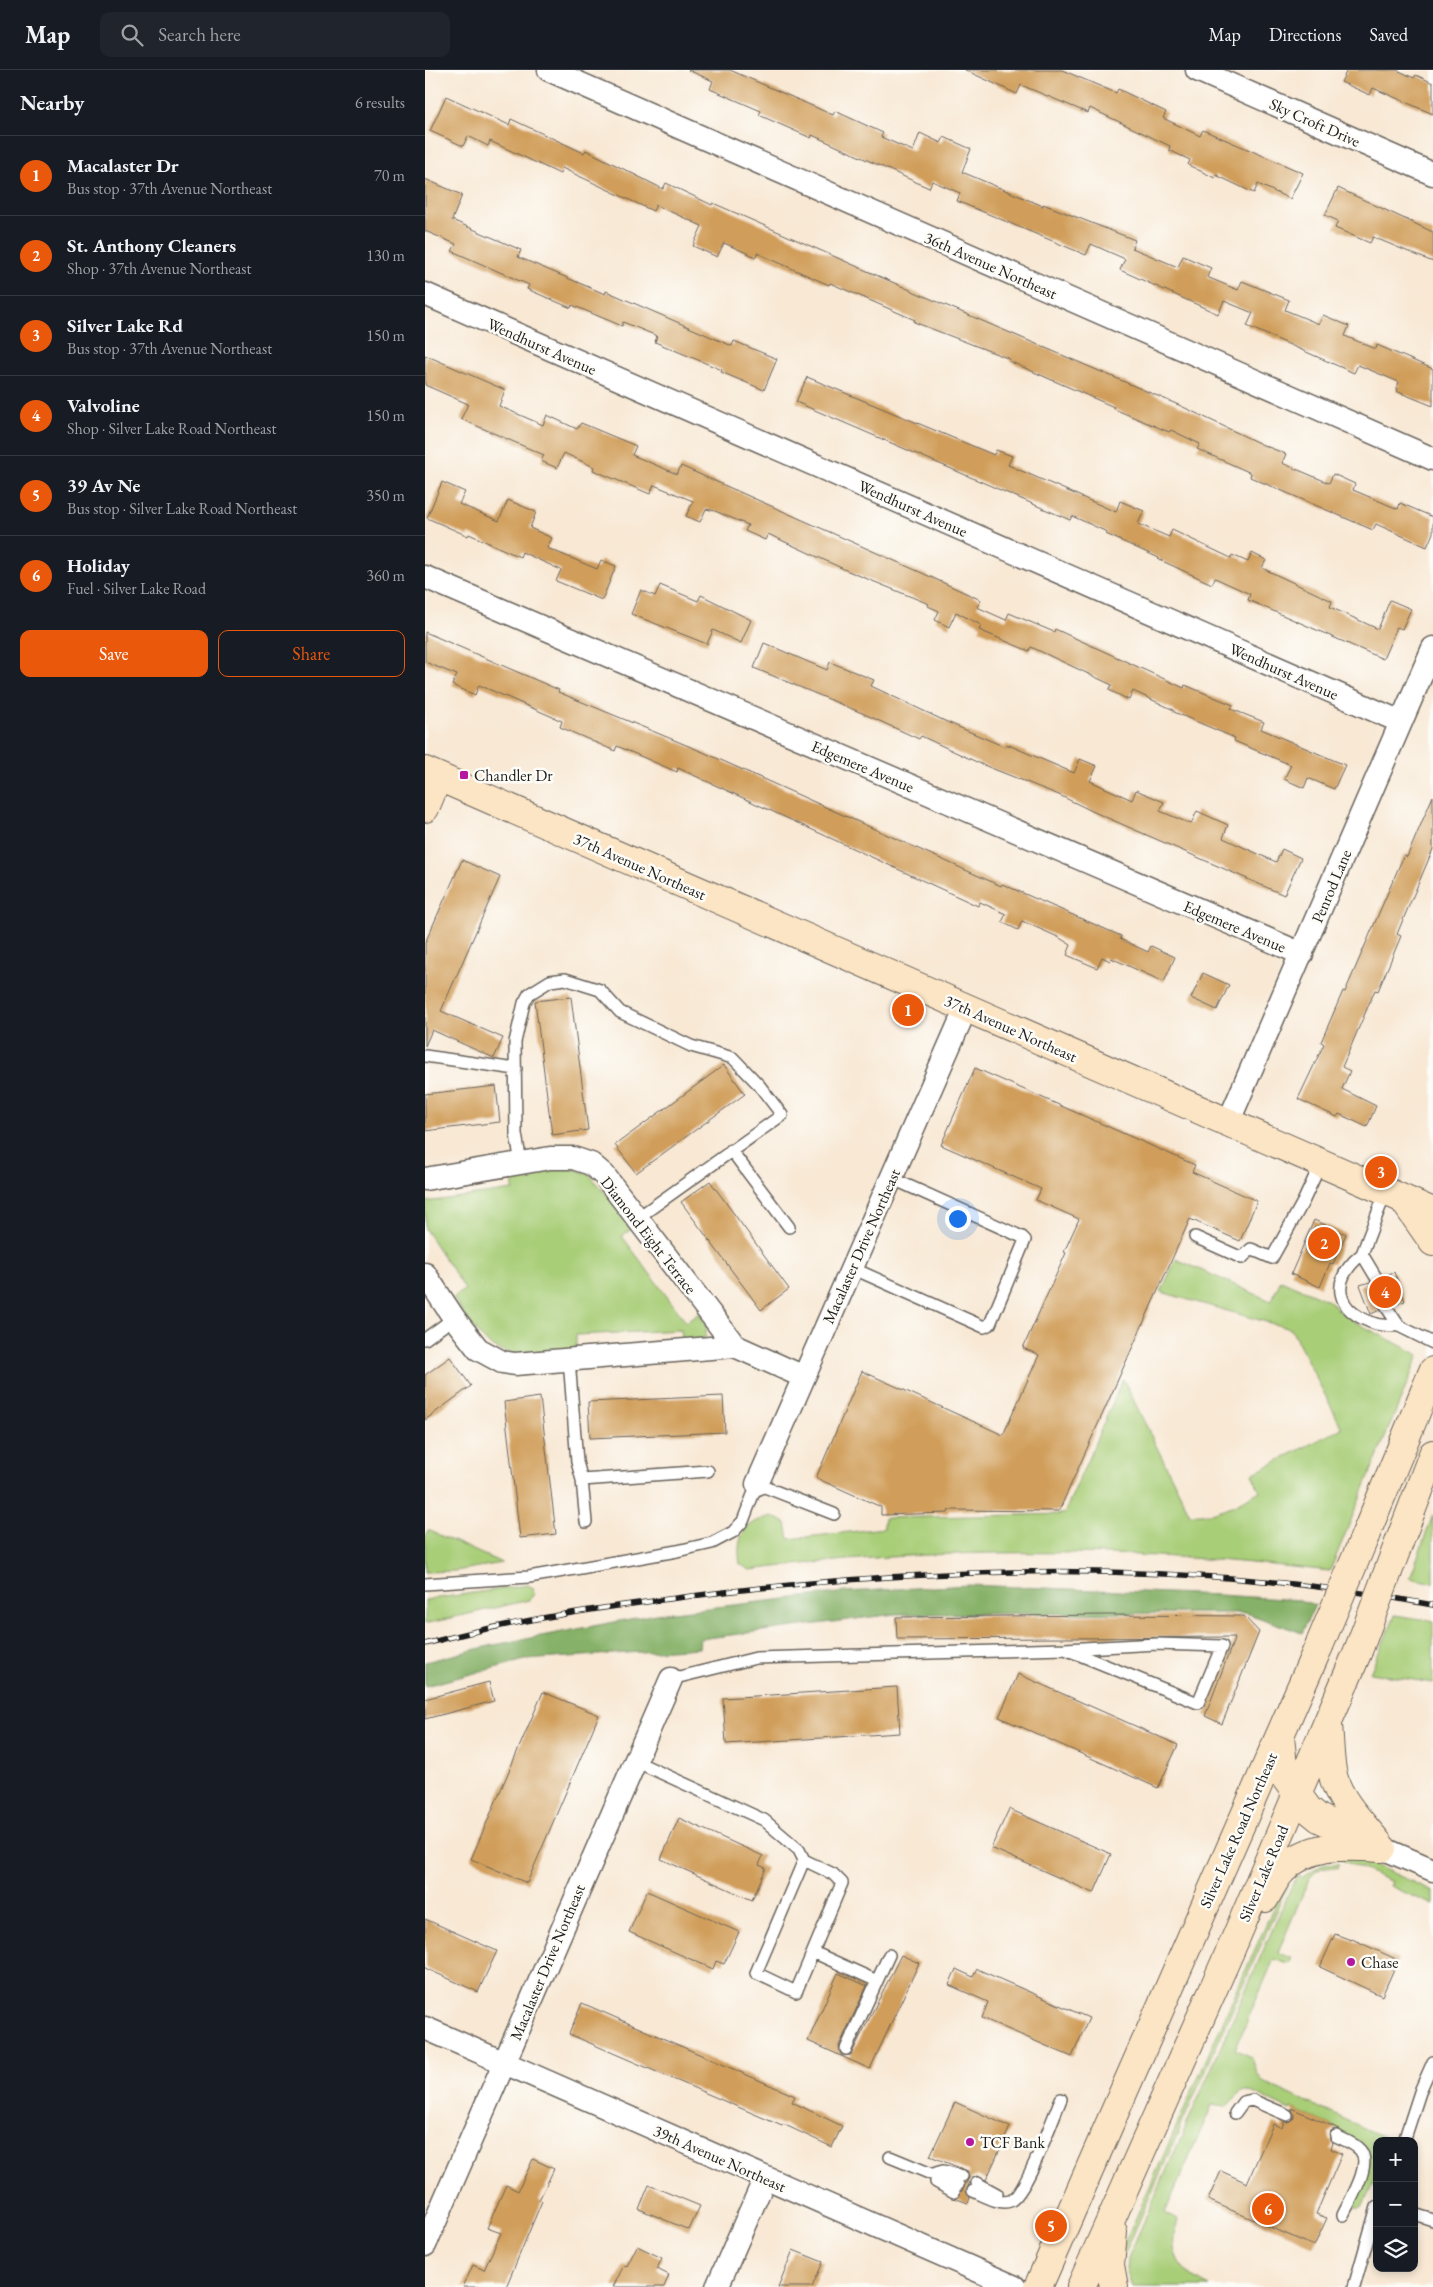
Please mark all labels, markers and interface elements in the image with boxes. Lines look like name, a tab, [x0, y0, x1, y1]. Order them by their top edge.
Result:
search box	[100, 12, 450, 57]
text: Map	[25, 19, 70, 50]
icon: search	[118, 21, 146, 49]
text: Search here	[158, 22, 241, 47]
text: Map	[1209, 23, 1241, 46]
text: Directions	[1269, 23, 1341, 46]
text: Saved	[1369, 23, 1408, 46]
text: Nearby	[20, 89, 84, 116]
text: 6 results	[355, 92, 405, 113]
street label: Sky Croft Drive	[1266, 93, 1363, 152]
text: Macalaster Dr	[67, 153, 179, 178]
text: 1	[32, 165, 40, 186]
text: 70 m	[374, 165, 405, 186]
text: Bus stop · 37th Avenue Northeast	[67, 178, 272, 199]
street label: 36th Avenue Northeast	[921, 227, 1060, 304]
text: St. Anthony Cleaners	[67, 233, 236, 258]
text: 2	[32, 245, 40, 266]
text: 130 m	[366, 245, 405, 266]
text: Shop · 37th Avenue Northeast	[67, 258, 251, 279]
text: Silver Lake Rd	[67, 313, 183, 338]
street label: Wendhurst Avenue	[484, 313, 600, 380]
text: 3	[32, 325, 40, 346]
text: 150 m	[366, 325, 405, 346]
text: Bus stop · 37th Avenue Northeast	[67, 338, 272, 359]
text: Valvoline	[67, 393, 140, 418]
text: 4	[32, 405, 40, 426]
text: 150 m	[366, 405, 405, 426]
text: Shop · Silver Lake Road Northeast	[67, 418, 276, 439]
text: 39 Av Ne	[67, 473, 140, 498]
street label: Wendhurst Avenue	[855, 475, 971, 542]
text: 5	[32, 485, 40, 506]
text: 350 m	[366, 485, 405, 506]
text: Bus stop · Silver Lake Road Northeast	[67, 498, 297, 519]
text: Holiday	[67, 553, 130, 578]
text: 6	[32, 565, 40, 586]
text: 360 m	[366, 565, 405, 586]
text: Fuel · Silver Lake Road	[67, 578, 206, 599]
button: Save	[20, 630, 208, 677]
button: Share	[218, 630, 405, 677]
street label: Wendhurst Avenue	[1226, 638, 1342, 705]
street label: Edgemere Avenue	[808, 735, 917, 797]
place label: Chandler Dr	[474, 765, 553, 786]
marker: Chandler Dr	[458, 769, 470, 781]
street label: 37th Avenue Northeast	[570, 828, 709, 905]
street label: Penrod Lane	[1307, 846, 1356, 926]
street label: Edgemere Avenue	[1180, 895, 1289, 957]
street label: 37th Avenue Northeast	[941, 990, 1080, 1067]
pin: 1	[892, 991, 924, 1029]
pin: 3	[1365, 1153, 1397, 1191]
street label: Macalaster Drive Northeast	[818, 1165, 905, 1327]
street label: Diamond Eight Terrace	[596, 1172, 701, 1298]
your location	[945, 1206, 971, 1232]
pin: 2	[1308, 1224, 1340, 1262]
pin: 4	[1369, 1273, 1401, 1311]
street label: Silver Lake Road Northeast	[1195, 1749, 1281, 1911]
street label: Silver Lake Road	[1234, 1822, 1292, 1924]
street label: Macalaster Drive Northeast	[505, 1881, 590, 2043]
place label: Chase	[1361, 1952, 1398, 1973]
marker: Chase	[1345, 1956, 1357, 1968]
street label: 39th Avenue Northeast	[650, 2120, 789, 2197]
place label: TCF Bank	[980, 2132, 1045, 2153]
marker: TCF Bank	[964, 2136, 976, 2148]
map controls	[1373, 2137, 1418, 2272]
button: +	[1373, 2137, 1418, 2182]
button: −	[1373, 2182, 1418, 2227]
pin: 6	[1252, 2190, 1284, 2228]
pin: 5	[1035, 2207, 1067, 2245]
button: layers	[1373, 2227, 1418, 2272]

